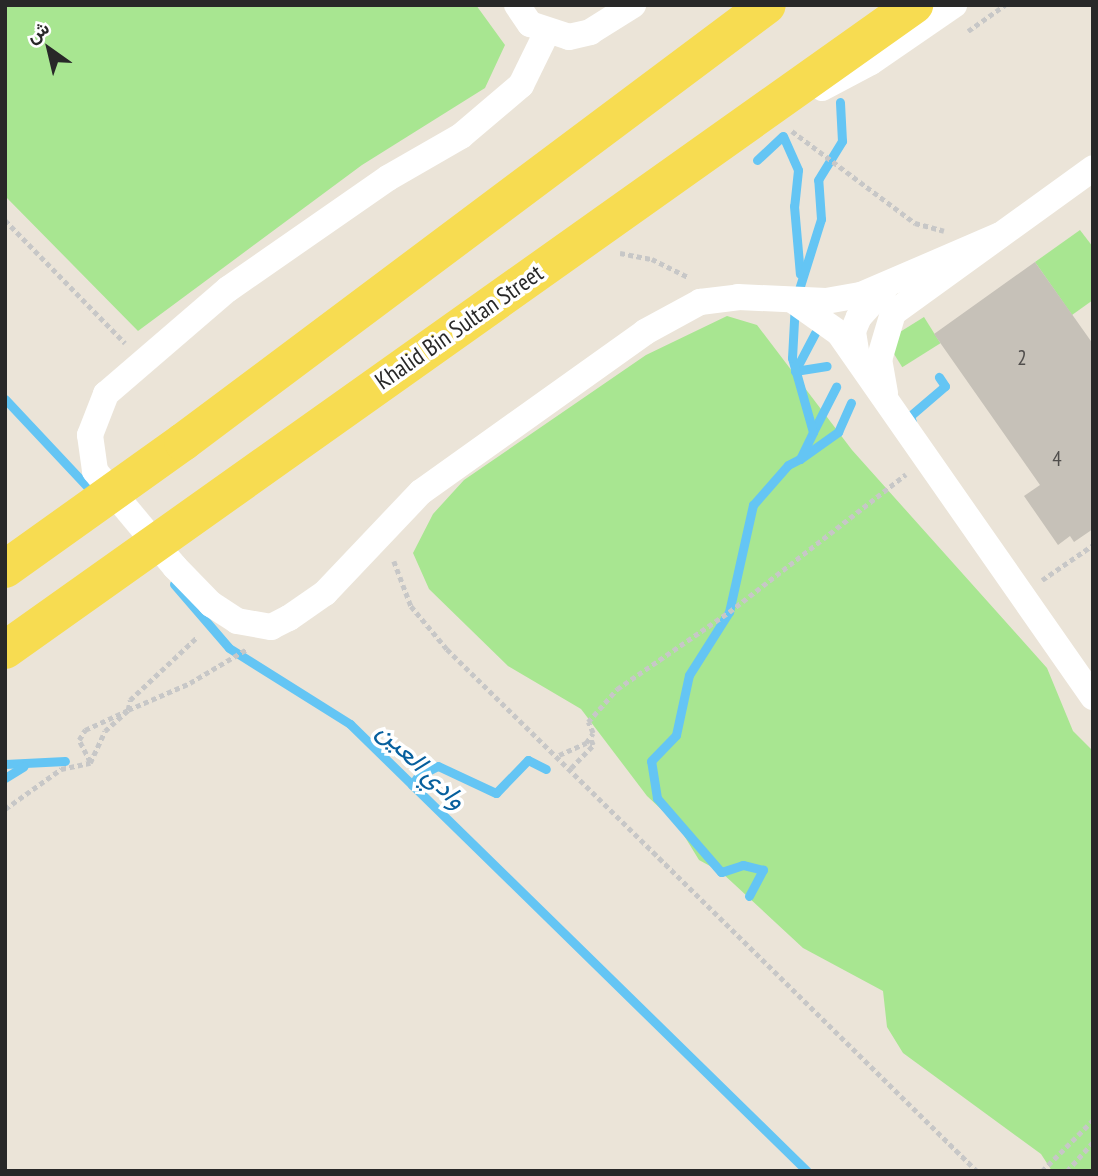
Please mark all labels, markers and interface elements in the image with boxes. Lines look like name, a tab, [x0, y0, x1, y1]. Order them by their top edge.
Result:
north arrow	[14, 14, 84, 84]
text: ش	[21, 15, 53, 48]
street label: Khalid Bin Sultan Street	[370, 258, 548, 396]
house number: 2	[1017, 345, 1027, 371]
house number: 4	[1052, 446, 1062, 472]
water label: وادي العين	[371, 715, 473, 815]

